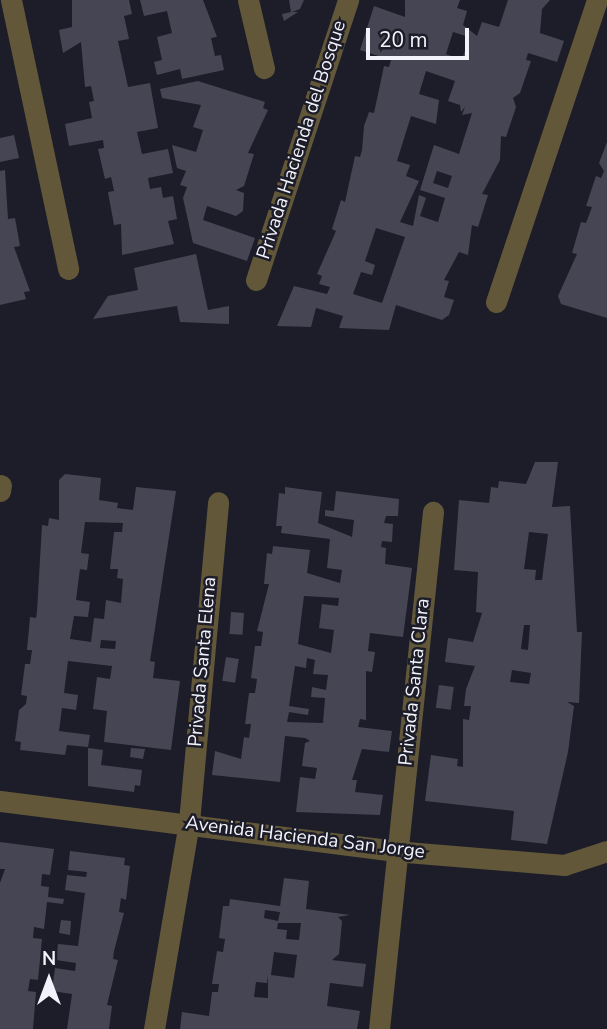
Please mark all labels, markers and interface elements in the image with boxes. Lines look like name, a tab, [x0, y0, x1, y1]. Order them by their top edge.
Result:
scale bar	[369, 14, 472, 58]
street label: Privada Hacienda del Bosque	[253, 18, 351, 262]
text: 20 m	[379, 26, 428, 54]
street label: Privada Santa Elena	[184, 576, 222, 748]
street label: Privada Santa Clara	[395, 597, 435, 767]
street label: Avenida Hacienda San Jorge	[184, 812, 426, 864]
north arrow	[14, 945, 84, 1015]
text: N	[42, 946, 56, 972]

